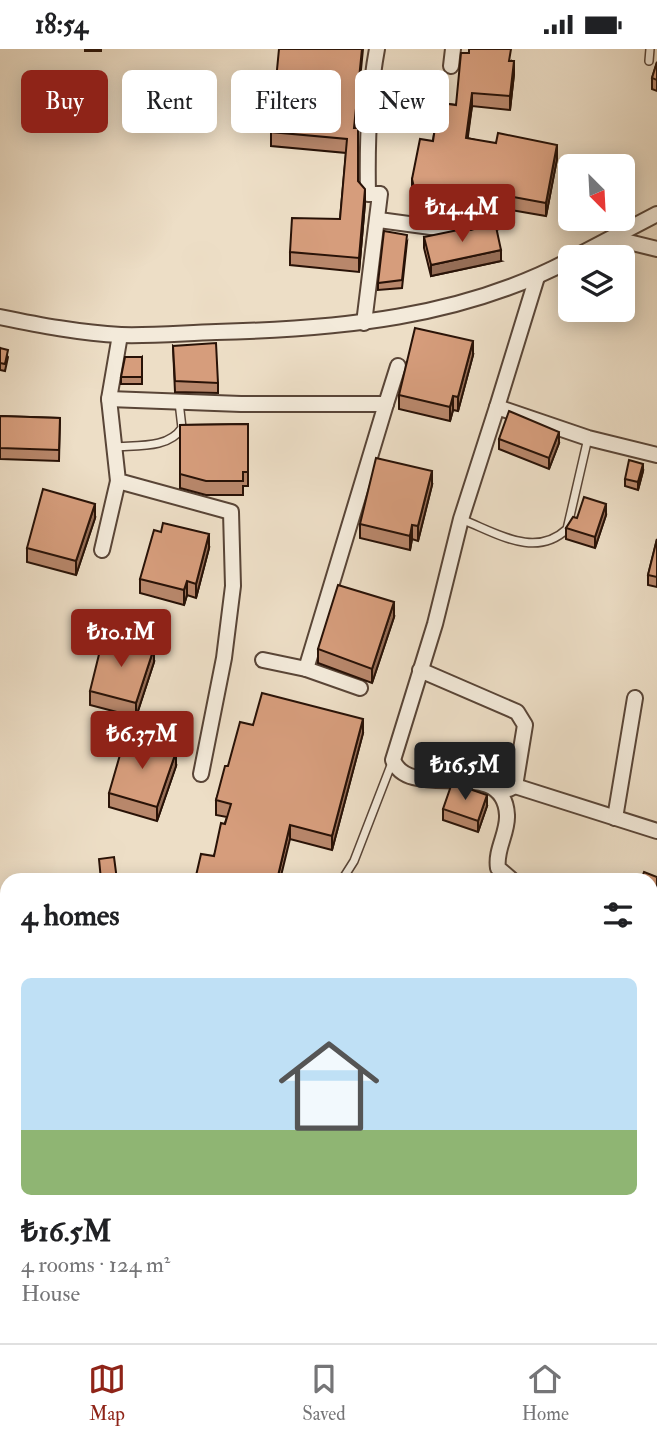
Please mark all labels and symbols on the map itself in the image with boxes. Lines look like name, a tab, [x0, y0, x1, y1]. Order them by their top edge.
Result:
north arrow	[558, 154, 635, 231]
pin: ₺14.4M	[405, 185, 519, 244]
pin: ₺10.1M	[64, 609, 178, 669]
pin: ₺6.37M	[85, 711, 199, 771]
pin: ₺16.5M	[408, 743, 522, 802]

